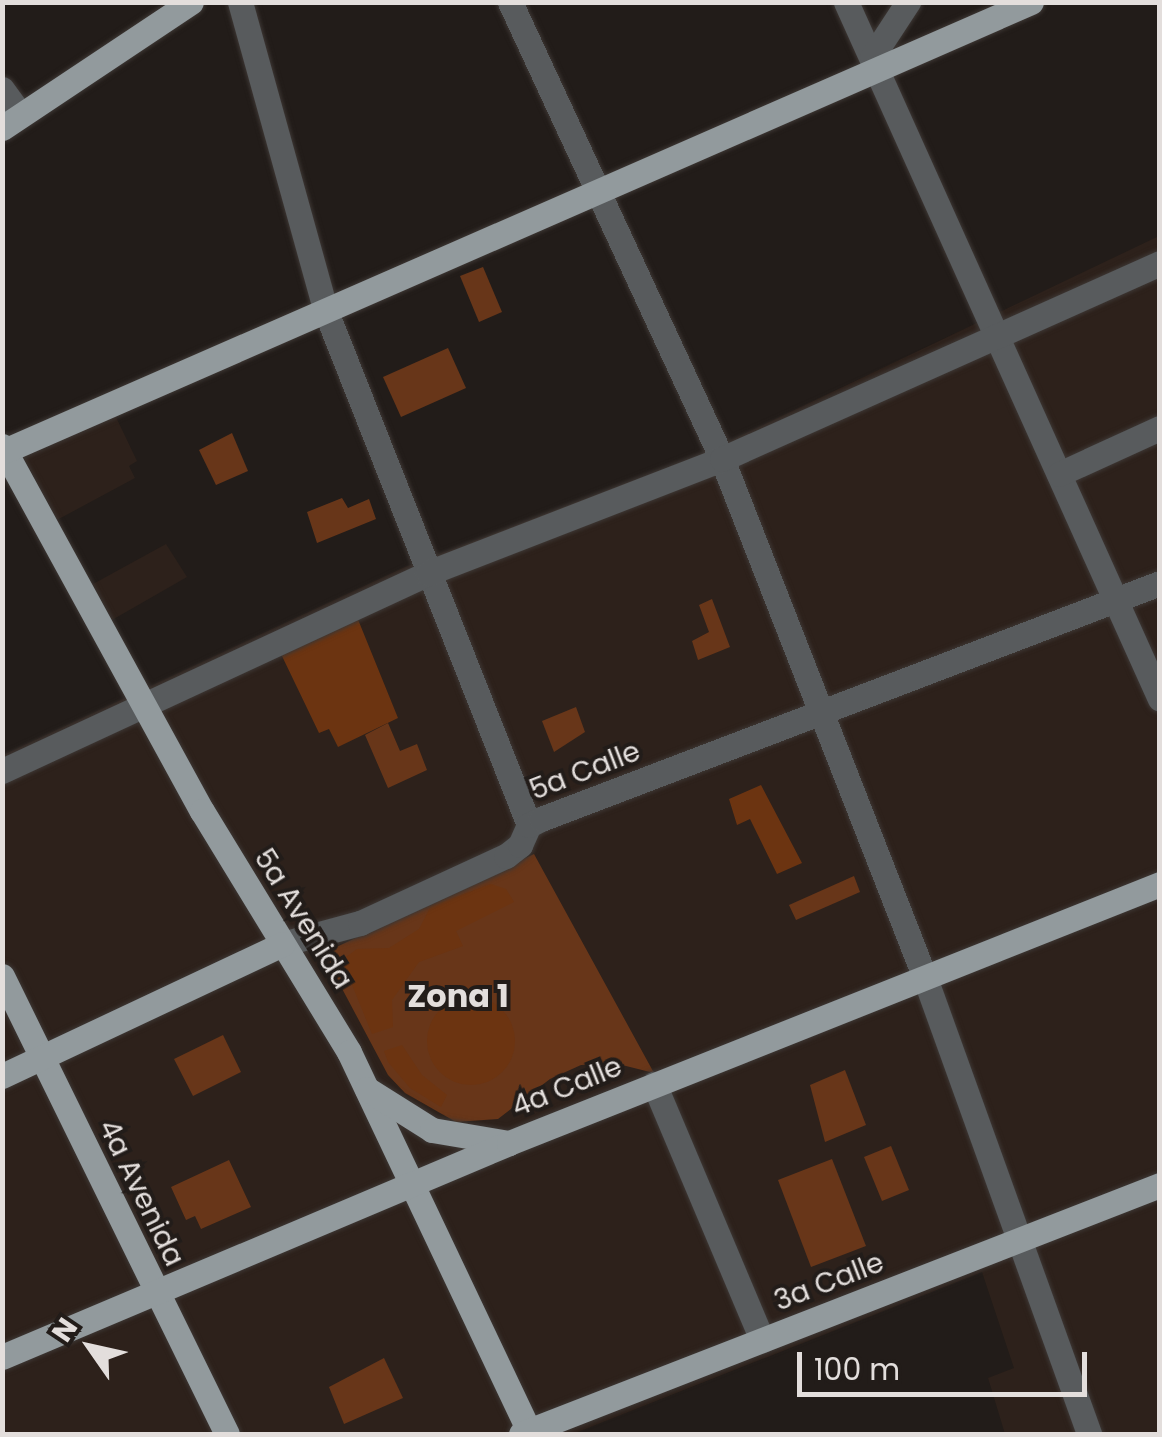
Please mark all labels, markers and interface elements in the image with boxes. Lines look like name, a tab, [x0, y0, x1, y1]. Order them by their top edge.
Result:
street label: 5a Calle	[525, 735, 645, 807]
street label: 5a Avenida	[247, 843, 359, 995]
district label: Zona 1	[407, 977, 509, 1015]
street label: 4a Calle	[507, 1050, 627, 1124]
street label: 4a Avenida	[91, 1114, 191, 1272]
street label: 3a Calle	[769, 1246, 889, 1318]
north arrow	[40, 1297, 140, 1397]
text: N	[43, 1310, 87, 1350]
scale bar	[802, 1332, 1092, 1394]
text: 100 m	[814, 1348, 900, 1391]

